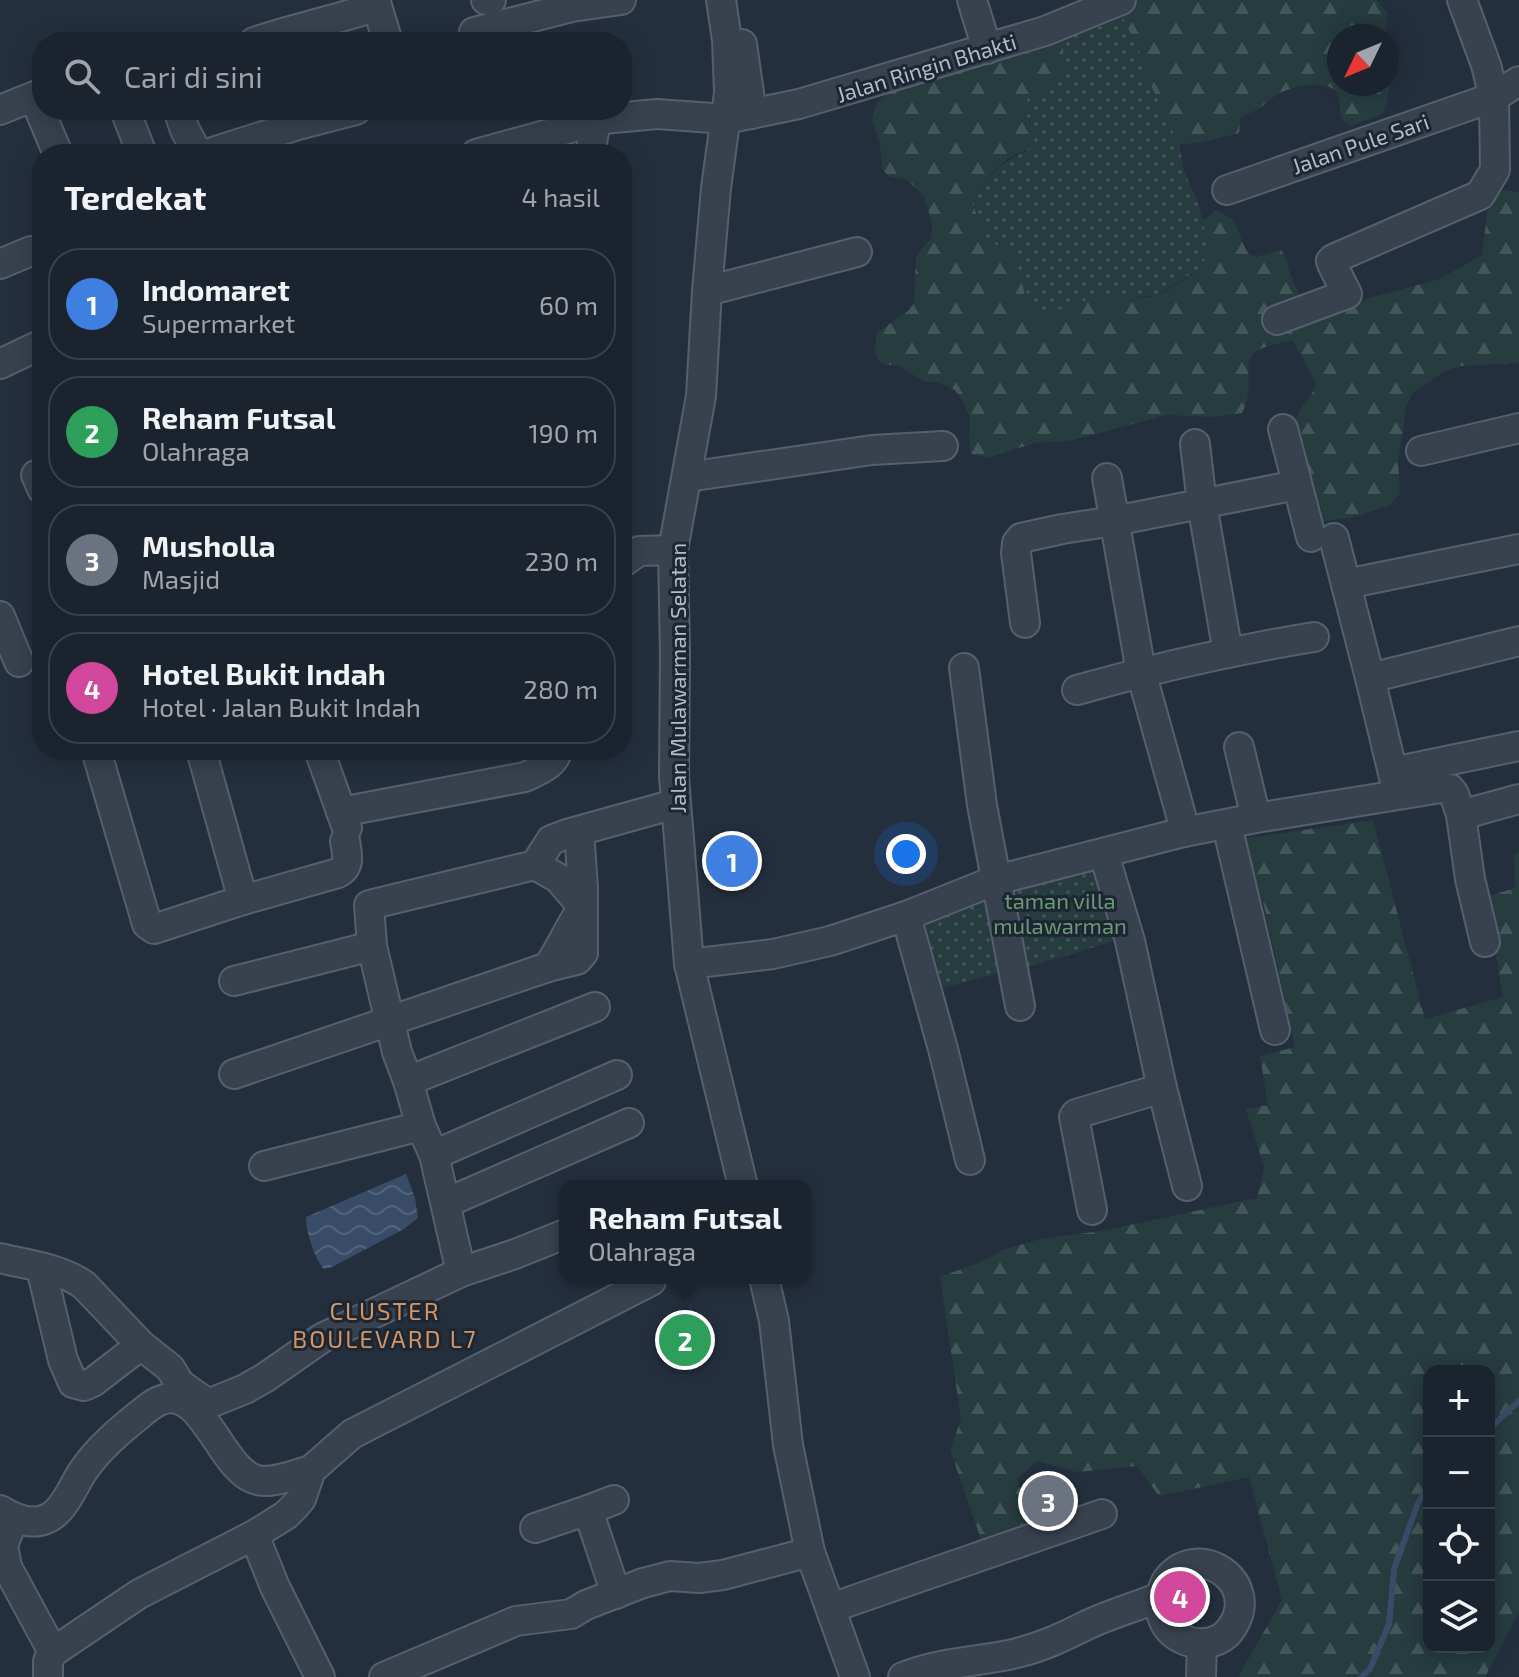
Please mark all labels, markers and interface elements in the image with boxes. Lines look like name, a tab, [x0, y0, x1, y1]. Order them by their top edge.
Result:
north arrow	[1327, 24, 1399, 96]
street label: Jalan Ringin Bhakti	[833, 27, 1019, 107]
search box	[32, 32, 632, 120]
icon: search	[60, 54, 104, 98]
text: Cari di sini	[124, 58, 263, 94]
street label: Jalan Pule Sari	[1288, 107, 1432, 179]
text: Terdekat	[64, 176, 206, 217]
text: 4 hasil	[521, 181, 600, 212]
text: Indomaret	[142, 271, 290, 307]
text: 1	[86, 289, 98, 320]
text: 60 m	[539, 289, 598, 320]
text: Supermarket	[142, 307, 295, 338]
text: Reham Futsal	[142, 399, 336, 435]
text: 2	[84, 417, 100, 448]
text: 190 m	[529, 417, 598, 448]
text: Olahraga	[142, 435, 250, 466]
text: Musholla	[142, 527, 276, 563]
street label: Jalan Mulawarman Selatan	[664, 543, 690, 813]
text: 3	[85, 545, 99, 576]
text: 230 m	[525, 545, 598, 576]
text: Masjid	[142, 563, 220, 594]
text: Hotel Bukit Indah	[142, 655, 386, 691]
text: 4	[84, 673, 100, 704]
text: 280 m	[523, 673, 598, 704]
text: Hotel · Jalan Bukit Indah	[142, 691, 421, 722]
pin: 1	[706, 831, 758, 891]
your location	[886, 834, 926, 874]
park label: taman villa mulawarman	[993, 887, 1127, 938]
popup	[559, 1180, 811, 1284]
text: Reham Futsal	[588, 1199, 782, 1235]
text: Olahraga	[588, 1235, 696, 1266]
district label: CLUSTER BOULEVARD L7	[292, 1296, 478, 1353]
pin: 2	[659, 1310, 711, 1370]
map controls	[1423, 1365, 1495, 1653]
button: +	[1423, 1365, 1495, 1437]
button: −	[1423, 1437, 1495, 1509]
pin: 3	[1022, 1471, 1074, 1531]
button: locate	[1423, 1509, 1495, 1581]
pin: 4	[1154, 1567, 1206, 1627]
button: layers	[1423, 1581, 1495, 1653]

